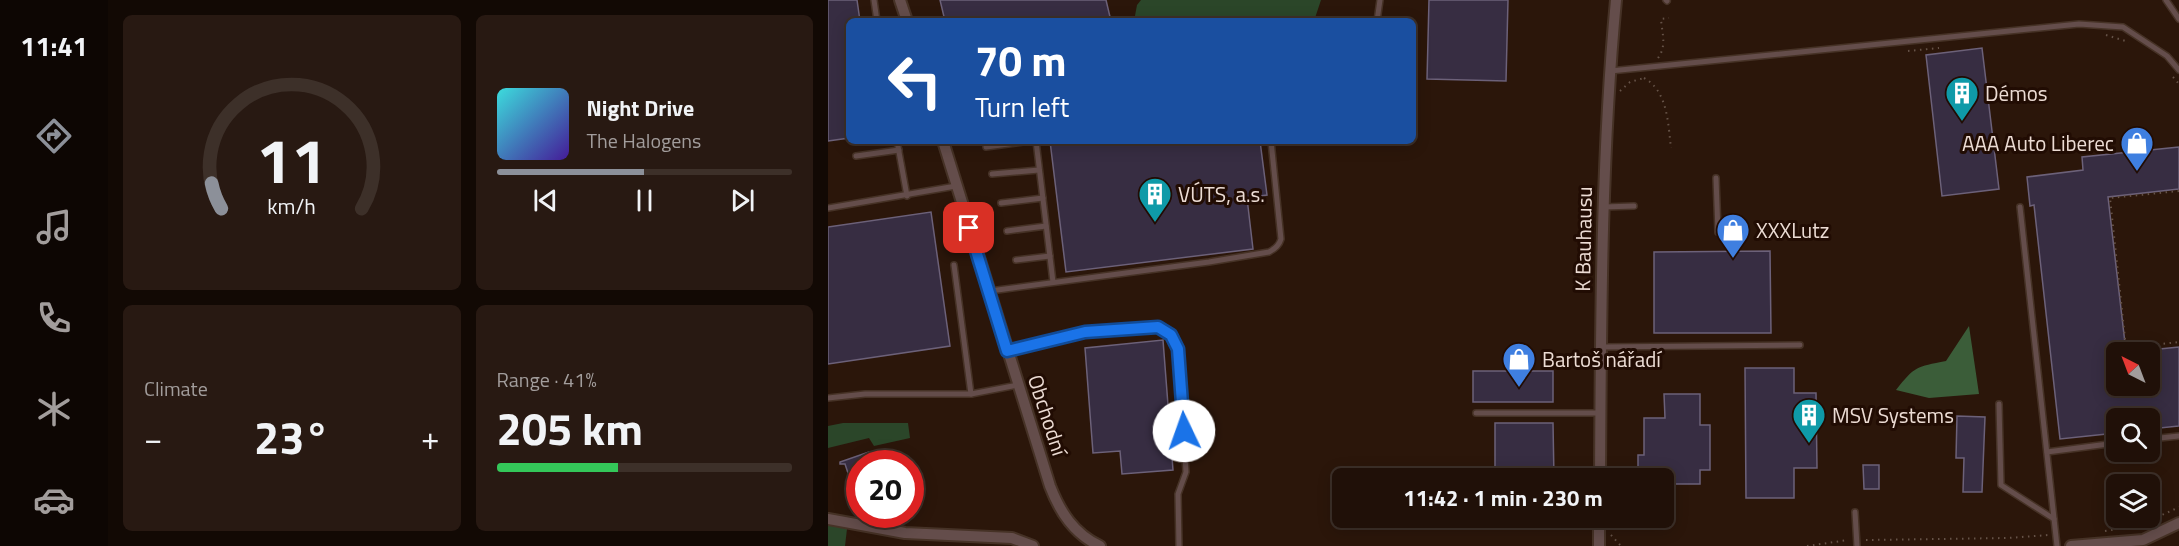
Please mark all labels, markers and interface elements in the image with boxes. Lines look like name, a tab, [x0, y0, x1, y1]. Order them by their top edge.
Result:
text: 11:41	[20, 25, 88, 66]
text: 70 m	[975, 28, 1067, 92]
icon: left	[876, 42, 954, 120]
building icon: Démos	[1944, 75, 1980, 122]
place label: Démos	[1985, 77, 2048, 109]
text: Turn left	[975, 86, 1069, 127]
text: Night Drive	[587, 91, 694, 125]
text: 11	[257, 113, 327, 208]
icon: directions	[33, 115, 75, 157]
text: The Halogens	[587, 125, 701, 156]
shop icon: AAA Auto Liberec	[2119, 125, 2155, 172]
place label: AAA Auto Liberec	[1962, 127, 2114, 159]
building icon: VÚTS, a.s.	[1137, 176, 1173, 223]
place label: VÚTS, a.s.	[1178, 178, 1265, 210]
icon: previous	[529, 184, 562, 217]
icon: pause	[628, 184, 661, 217]
icon: next	[726, 184, 759, 217]
street label: K Bauhausu	[1566, 186, 1600, 292]
text: km/h	[267, 191, 316, 223]
pin	[943, 202, 994, 253]
icon: music	[33, 206, 75, 248]
icon: arrive	[952, 211, 985, 244]
shop icon: XXXLutz	[1715, 212, 1751, 259]
place label: XXXLutz	[1756, 214, 1829, 246]
icon: phone	[33, 297, 75, 339]
shop icon: Bartoš nářadí	[1501, 341, 1537, 388]
north arrow	[2106, 342, 2160, 396]
map controls	[2106, 342, 2160, 528]
place label: Bartoš nářadí	[1542, 343, 1662, 375]
text: Range · 41%	[497, 364, 597, 395]
street label: Obchodní	[1020, 370, 1077, 461]
text: Climate	[144, 373, 208, 404]
icon: climate	[33, 388, 75, 430]
text: 205 km	[497, 394, 643, 462]
building icon: MSV Systems	[1791, 397, 1827, 444]
position arrow	[1152, 399, 1216, 463]
place label: MSV Systems	[1832, 399, 1954, 431]
text: 23°	[254, 403, 330, 471]
button: search	[2106, 408, 2160, 462]
text: −	[144, 413, 162, 463]
text: +	[421, 413, 439, 463]
speed limit sign: 20	[846, 450, 924, 528]
button: layers	[2106, 474, 2160, 528]
icon: car	[33, 479, 75, 521]
text: 11:42 · 1 min · 230 m	[1403, 481, 1603, 515]

